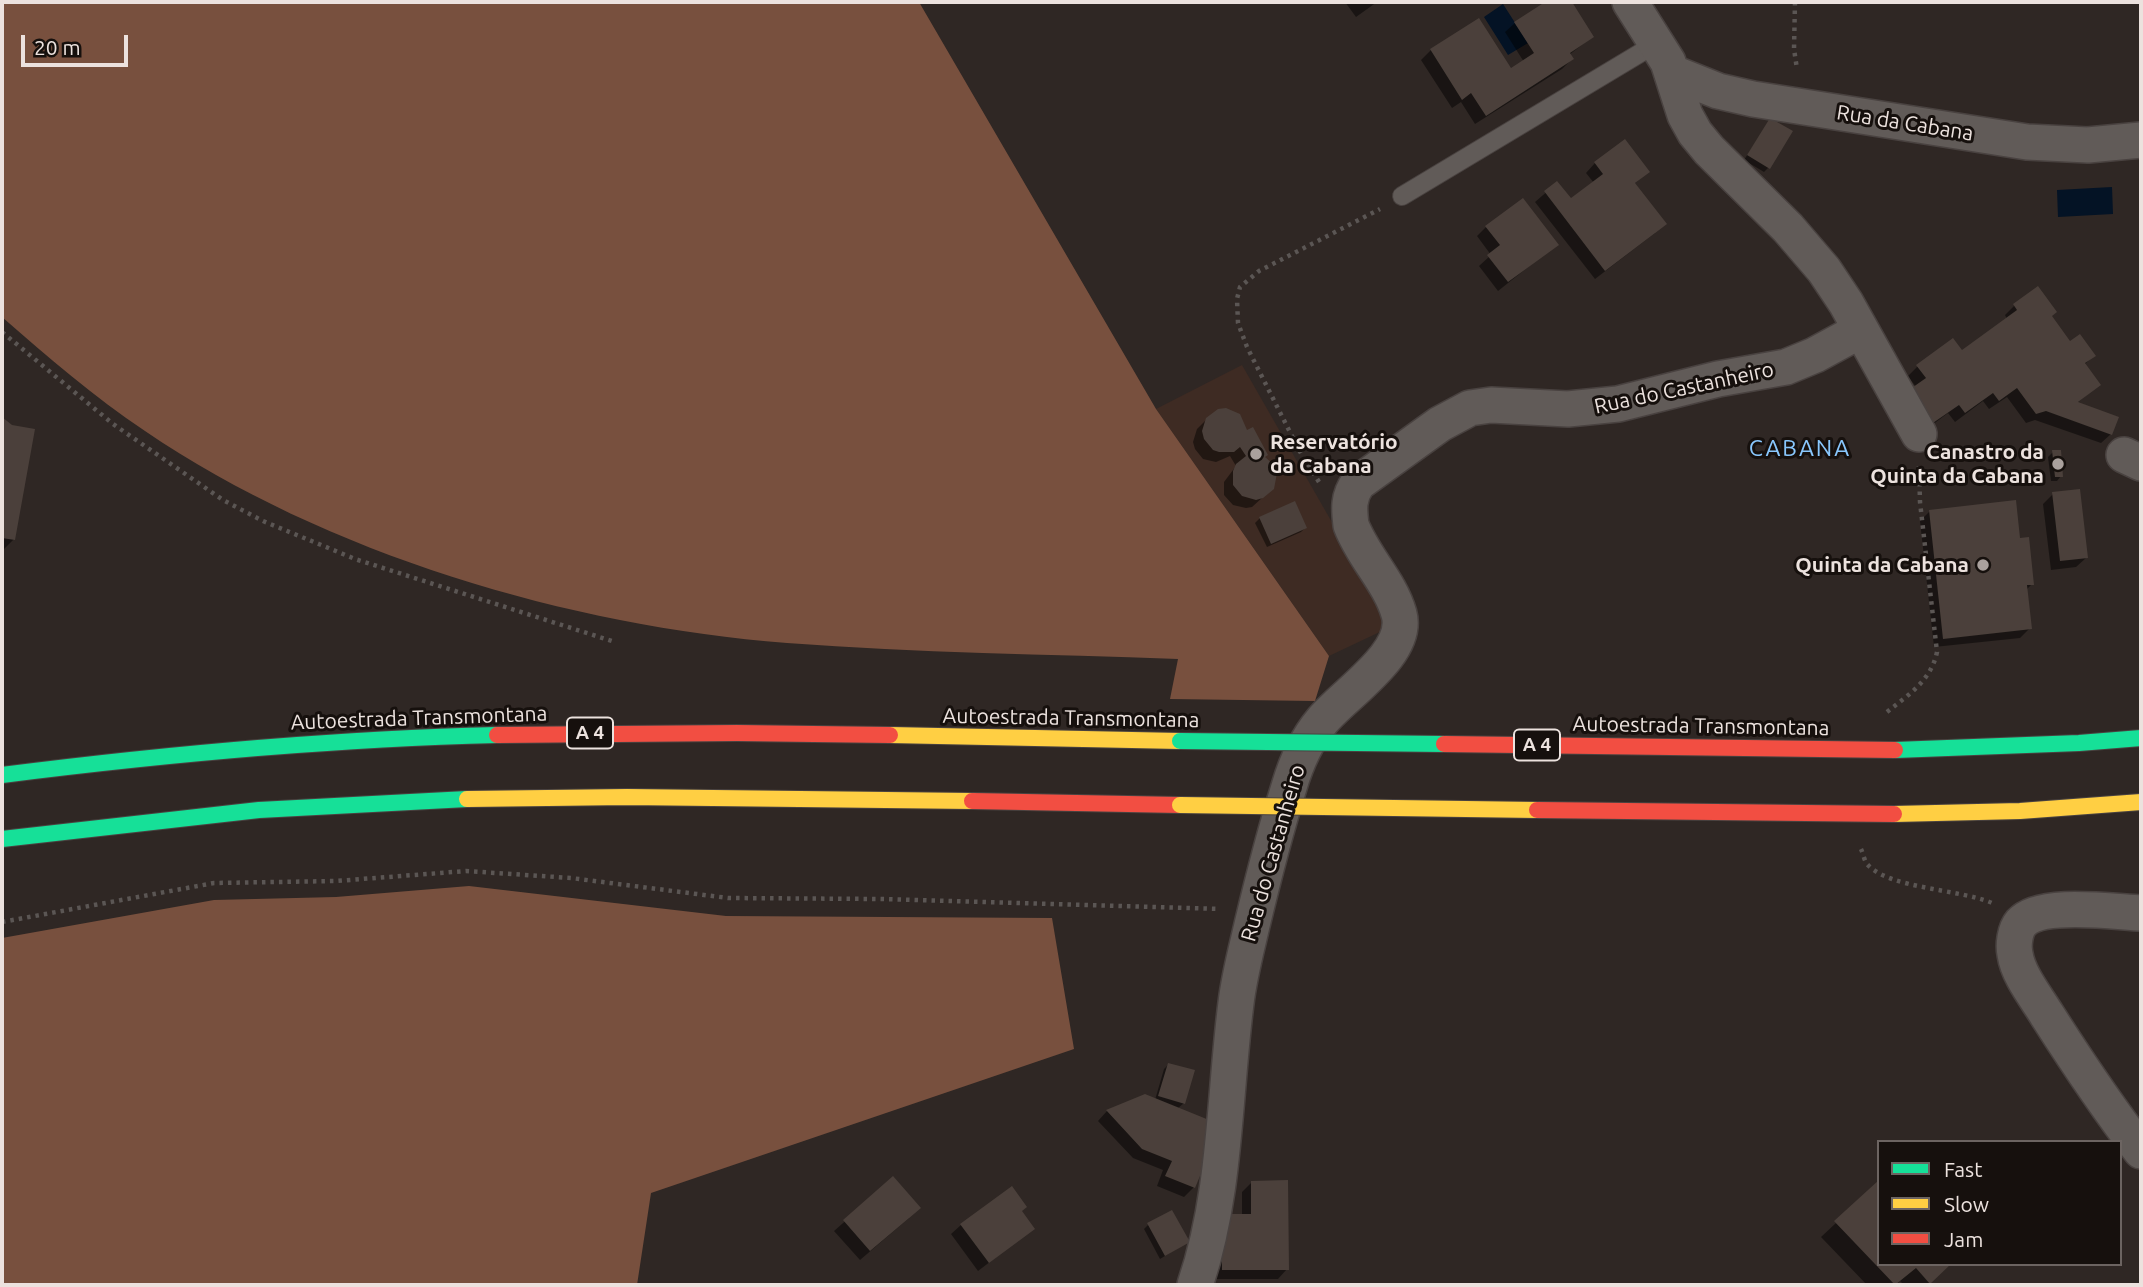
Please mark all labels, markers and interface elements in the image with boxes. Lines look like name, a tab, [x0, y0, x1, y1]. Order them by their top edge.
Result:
scale bar	[24, 21, 131, 65]
text: 20 m	[34, 35, 81, 59]
street label: Rua da Cabana	[1835, 100, 1975, 146]
street label: Rua do Castanheiro	[1592, 357, 1776, 419]
place label: Reservatório da Cabana	[1270, 429, 1398, 479]
district label: CABANA	[1750, 434, 1850, 462]
place label: Canastro da Quinta da Cabana	[1870, 439, 2044, 489]
marker: Reservatório da Cabana	[1248, 446, 1264, 462]
marker: Canastro da Quinta da Cabana	[2050, 456, 2066, 472]
place label: Quinta da Cabana	[1795, 552, 1969, 578]
marker: Quinta da Cabana	[1975, 557, 1991, 573]
street label: Autoestrada Transmontana	[290, 701, 548, 735]
street label: Autoestrada Transmontana	[942, 703, 1200, 733]
street label: Autoestrada Transmontana	[1572, 711, 1830, 741]
road number: A 4	[567, 718, 613, 748]
road number: A 4	[1514, 730, 1560, 760]
street label: Rua do Castanheiro	[1236, 762, 1310, 944]
legend	[1877, 1140, 2122, 1266]
text: Fast	[1944, 1157, 1982, 1181]
text: Slow	[1944, 1192, 1989, 1216]
text: Jam	[1944, 1227, 1983, 1251]

